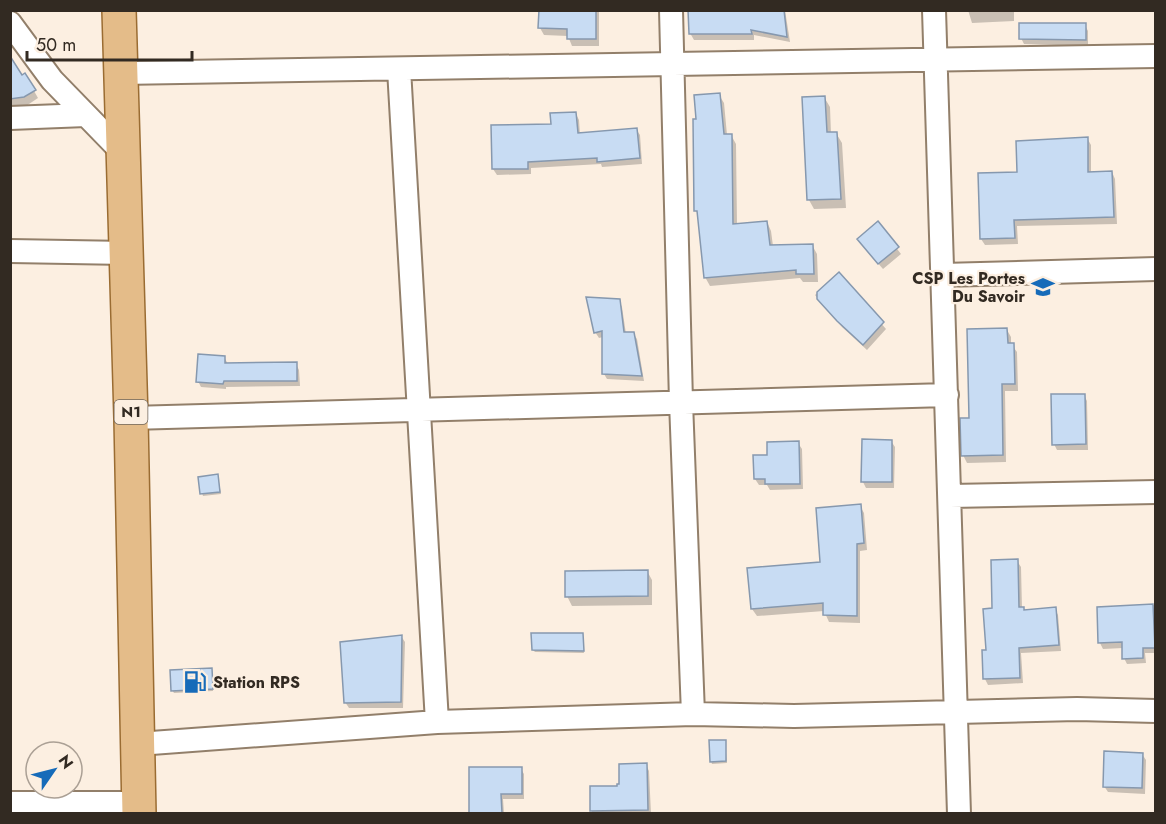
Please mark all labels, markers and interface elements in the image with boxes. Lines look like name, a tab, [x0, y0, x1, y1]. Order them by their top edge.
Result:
scale bar	[27, 24, 192, 62]
text: 50 m	[36, 32, 76, 58]
place label: CSP Les Portes Du Savoir	[912, 267, 1025, 308]
school or university icon: CSP Les Portes Du Savoir	[1030, 274, 1056, 300]
road number: N1	[114, 400, 148, 424]
fuel station icon: Station RPS	[182, 669, 208, 695]
place label: Station RPS	[213, 671, 300, 694]
north arrow	[24, 740, 84, 800]
text: N	[53, 750, 79, 773]

